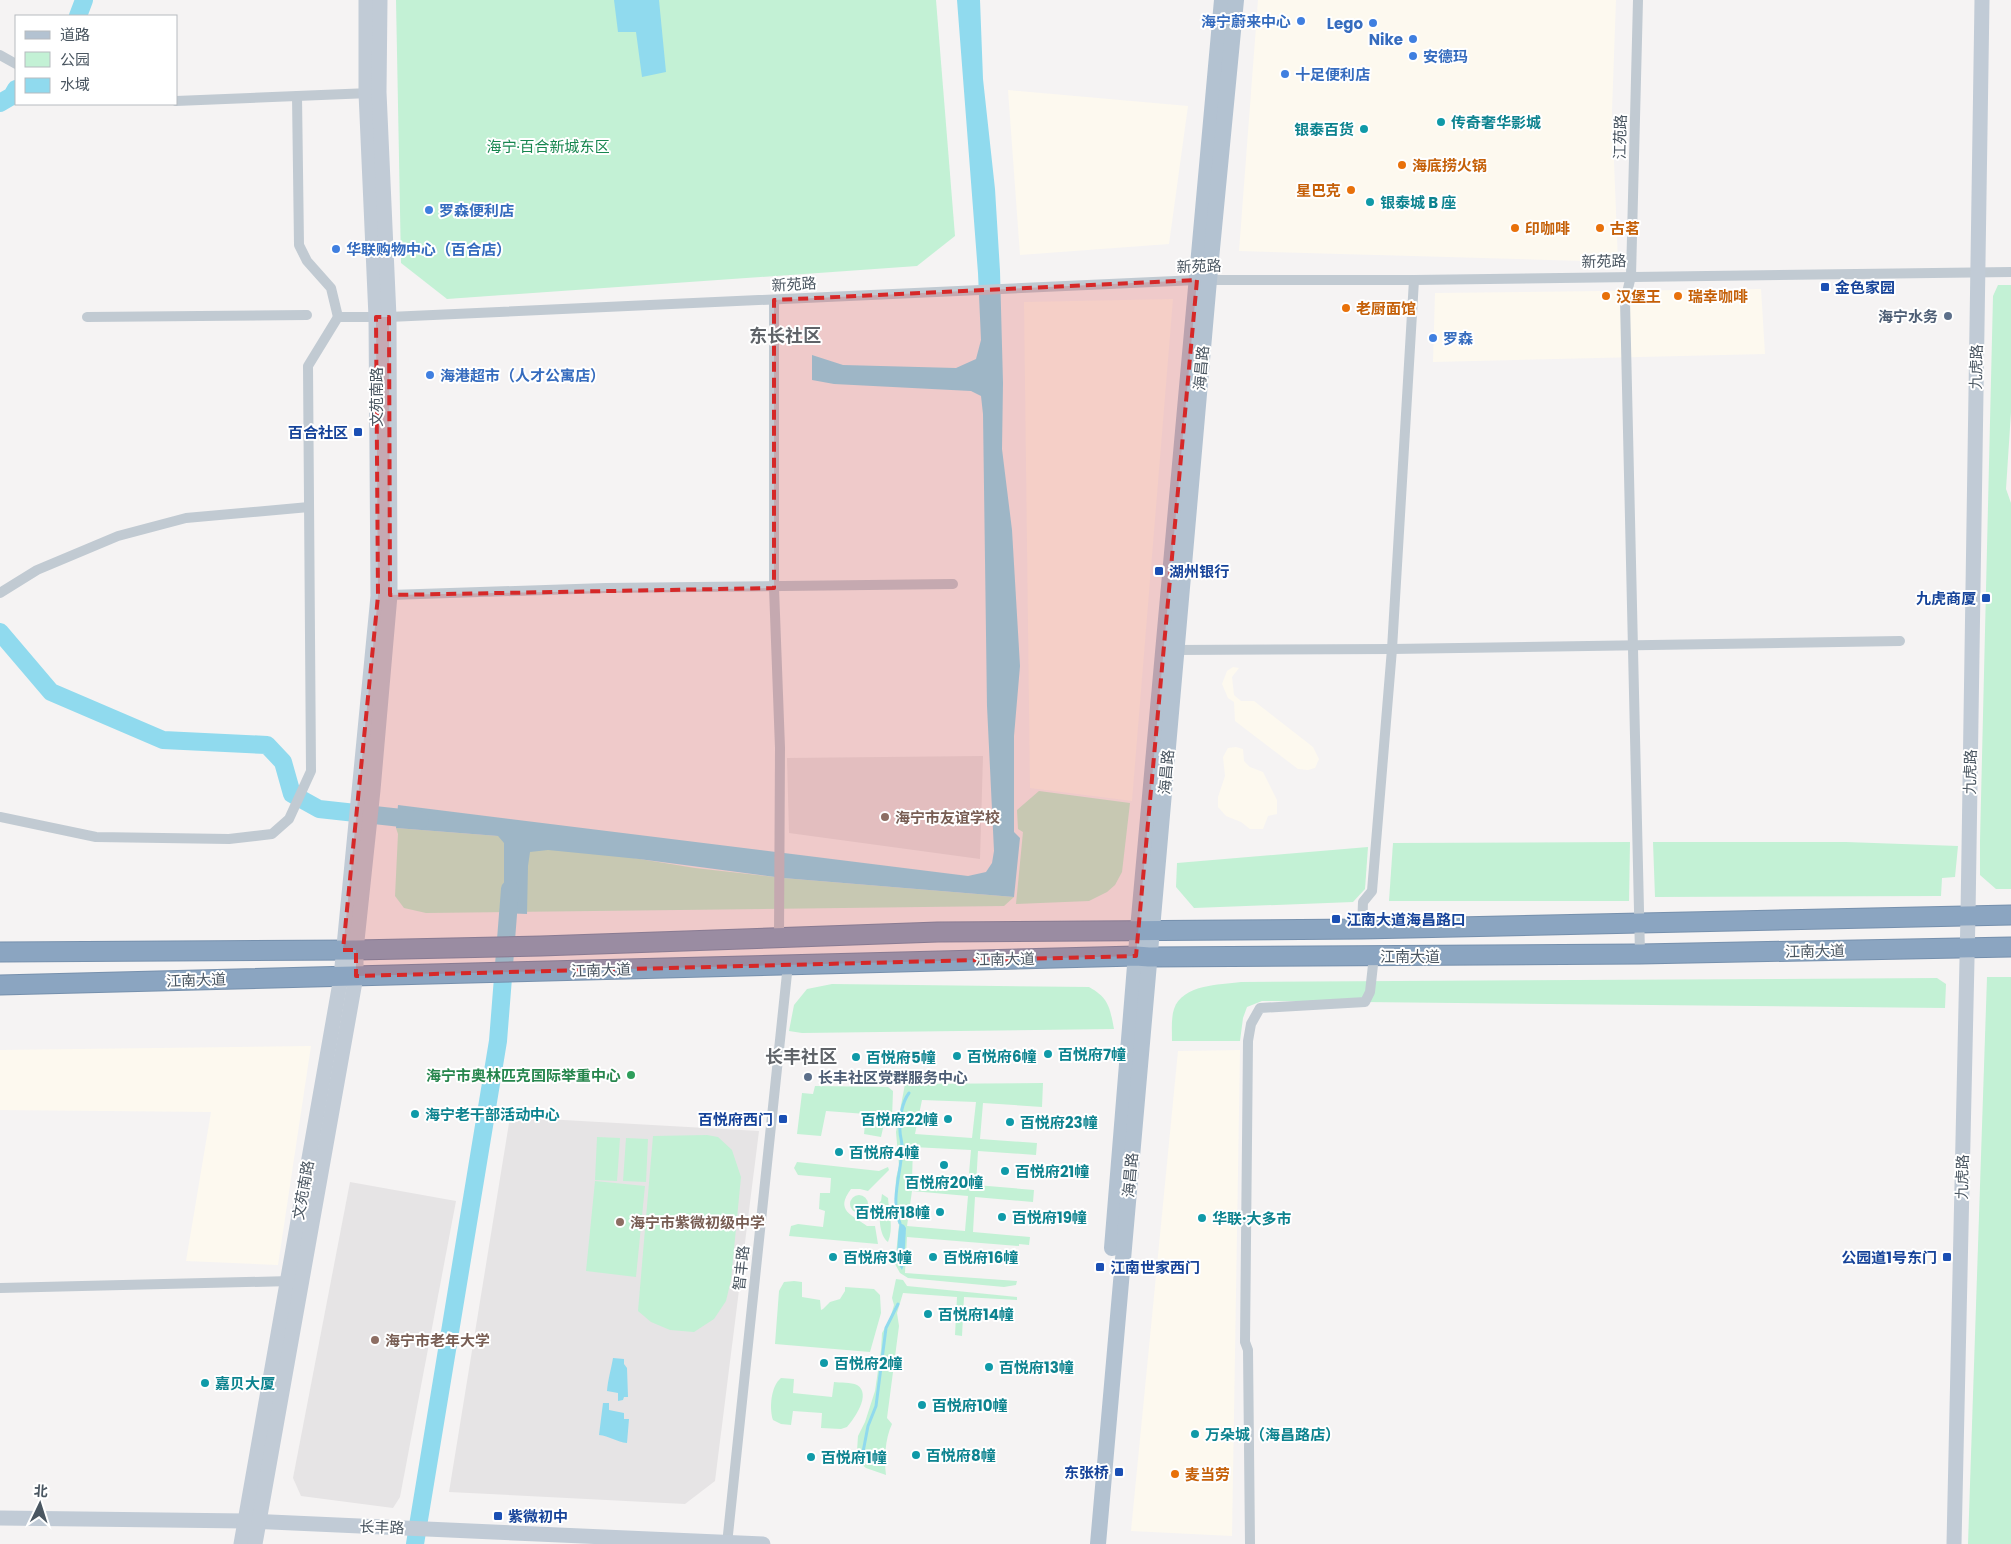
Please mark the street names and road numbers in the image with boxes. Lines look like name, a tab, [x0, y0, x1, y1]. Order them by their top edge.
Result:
street label: 江苑路	[1609, 114, 1631, 160]
street label: 新苑路	[1581, 250, 1627, 272]
street label: 新苑路	[1176, 255, 1222, 277]
street label: 新苑路	[771, 272, 817, 296]
street label: 九虎路	[1965, 344, 1987, 390]
street label: 海昌路	[1189, 345, 1213, 391]
street label: 文苑南路	[366, 367, 387, 427]
street label: 海昌路	[1154, 749, 1178, 795]
street label: 九虎路	[1959, 749, 1981, 795]
street label: 江南大道	[1785, 940, 1845, 962]
street label: 江南大道	[1380, 946, 1440, 967]
street label: 江南大道	[975, 948, 1035, 970]
street label: 江南大道	[571, 958, 631, 982]
street label: 江南大道	[166, 968, 226, 992]
street label: 海昌路	[1118, 1152, 1142, 1198]
street label: 九虎路	[1951, 1154, 1973, 1200]
street label: 文苑南路	[287, 1159, 319, 1221]
street label: 智丰路	[728, 1245, 754, 1291]
street label: 长丰路	[359, 1516, 405, 1538]

